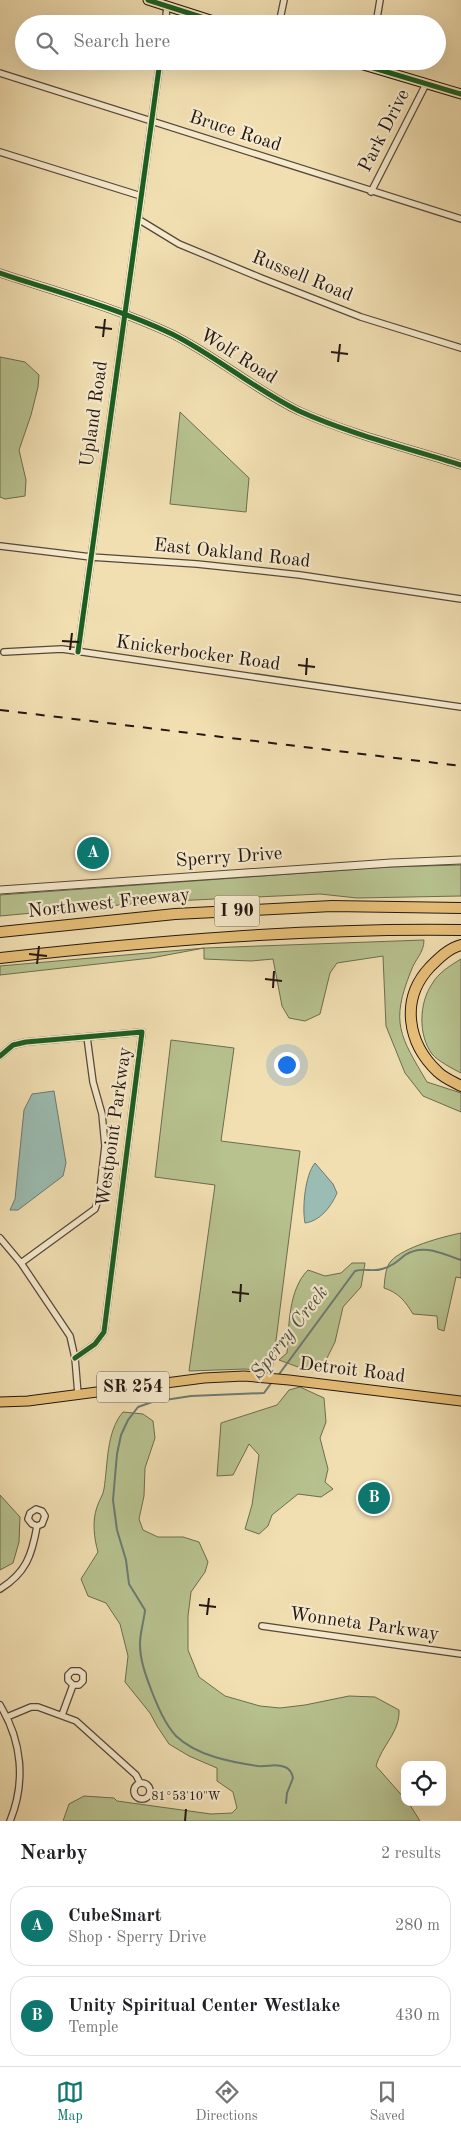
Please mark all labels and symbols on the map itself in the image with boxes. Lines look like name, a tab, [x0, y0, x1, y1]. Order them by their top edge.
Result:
street label: Park Drive	[356, 87, 414, 175]
street label: Bruce Road	[187, 108, 284, 156]
street label: Russell Road	[249, 248, 355, 306]
street label: Wolf Road	[196, 326, 280, 388]
street label: Upland Road	[78, 360, 112, 468]
street label: East Oakland Road	[153, 536, 311, 572]
street label: Knickerbocker Road	[115, 633, 282, 675]
pin: A	[77, 834, 109, 872]
street label: Sperry Drive	[175, 845, 283, 871]
street label: Northwest Freeway	[27, 886, 191, 922]
road number: I 90	[214, 896, 260, 926]
street label: Westpoint Parkway	[94, 1046, 136, 1208]
your location	[274, 1052, 300, 1078]
water label: Sperry Creek	[247, 1282, 333, 1384]
street label: Detroit Road	[298, 1355, 406, 1387]
road number: SR 254	[97, 1371, 169, 1402]
pin: B	[358, 1479, 390, 1517]
street label: Wonneta Parkway	[288, 1605, 440, 1645]
text: 81°53'10"W	[151, 1790, 221, 1803]

